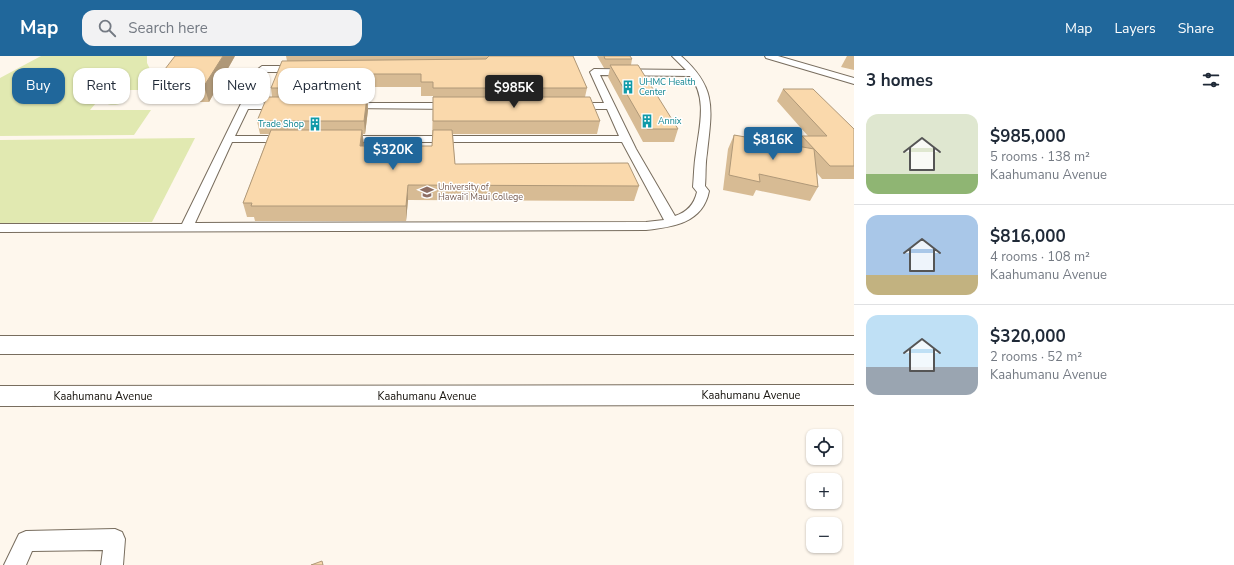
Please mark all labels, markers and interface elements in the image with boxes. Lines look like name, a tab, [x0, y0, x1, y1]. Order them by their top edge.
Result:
search box	[82, 10, 362, 46]
text: Map	[20, 15, 58, 41]
icon: search	[96, 17, 118, 39]
text: Search here	[128, 18, 208, 38]
text: Map	[1065, 19, 1092, 38]
text: Layers	[1114, 19, 1156, 38]
text: Share	[1178, 19, 1214, 38]
chip: Buy	[12, 68, 65, 104]
chip: Rent	[73, 68, 130, 104]
chip: Filters	[138, 68, 205, 104]
chip: New	[213, 68, 270, 104]
chip: Apartment	[278, 68, 375, 104]
text: 3 homes	[866, 69, 933, 92]
icon: filters	[1200, 69, 1222, 91]
pin: $985K	[486, 75, 542, 109]
place label: UHMC Health Center	[639, 76, 696, 98]
text: $985K	[494, 79, 534, 97]
building icon: UHMC Health Center	[620, 79, 636, 95]
building icon: Annix	[639, 113, 655, 129]
place label: Annix	[658, 115, 682, 127]
building icon: Trade Shop	[307, 116, 323, 132]
place label: Trade Shop	[258, 118, 304, 130]
text: $985,000	[990, 125, 1066, 148]
pin: $816K	[745, 127, 801, 161]
icon: home	[898, 130, 946, 178]
text: $816K	[753, 131, 793, 149]
pin: $320K	[365, 137, 421, 171]
text: $320K	[373, 141, 413, 159]
text: 5 rooms · 138 m²	[990, 148, 1090, 166]
text: Kaahumanu Avenue	[990, 166, 1107, 184]
place label: University of Hawai‘i Maui College	[438, 181, 523, 203]
school or university icon: University of Hawai‘i Maui College	[419, 184, 435, 200]
text: $816,000	[990, 225, 1066, 248]
icon: home	[898, 231, 946, 279]
text: 4 rooms · 108 m²	[990, 248, 1090, 266]
text: Kaahumanu Avenue	[990, 266, 1107, 284]
text: $320,000	[990, 325, 1066, 348]
icon: home	[898, 331, 946, 379]
text: 2 rooms · 52 m²	[990, 348, 1082, 366]
text: Kaahumanu Avenue	[990, 366, 1107, 384]
street label: Kaahumanu Avenue	[702, 388, 801, 403]
street label: Kaahumanu Avenue	[54, 389, 153, 404]
street label: Kaahumanu Avenue	[378, 389, 477, 404]
map controls	[806, 429, 842, 553]
button: locate	[806, 429, 842, 465]
button: +	[806, 473, 842, 509]
button: −	[806, 517, 842, 553]

